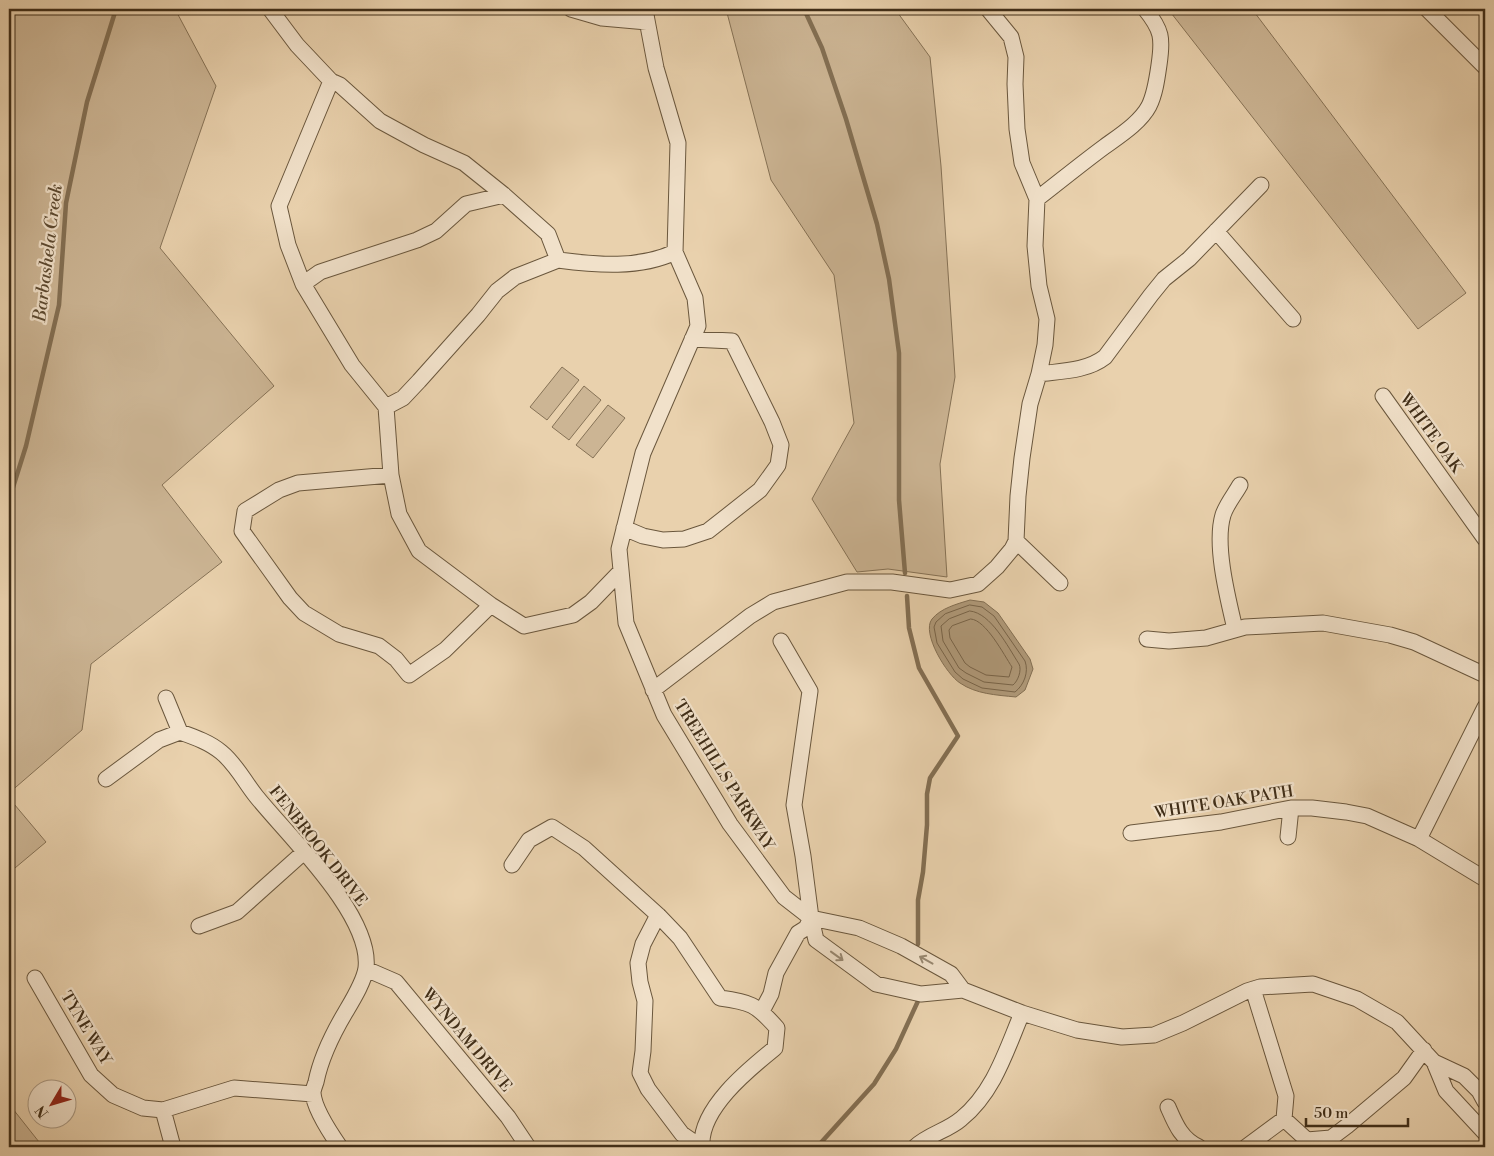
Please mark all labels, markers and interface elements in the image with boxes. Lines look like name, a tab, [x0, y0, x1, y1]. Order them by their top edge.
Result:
water label: Barbashela Creek	[28, 183, 68, 324]
street label: WHITE OAK	[1395, 389, 1467, 478]
street label: TREEHILLS PARKWAY	[670, 696, 779, 855]
street label: WHITE OAK PATH	[1152, 781, 1295, 823]
street label: FENBROOK DRIVE	[265, 782, 371, 910]
one-way arrow	[830, 950, 843, 961]
one-way arrow	[918, 955, 933, 965]
street label: WYNDAM DRIVE	[417, 983, 516, 1096]
street label: TYNE WAY	[56, 988, 117, 1070]
north arrow	[28, 1078, 78, 1128]
scale bar	[1306, 1096, 1409, 1128]
text: N	[32, 1101, 53, 1121]
text: 50 m	[1314, 1104, 1348, 1123]

